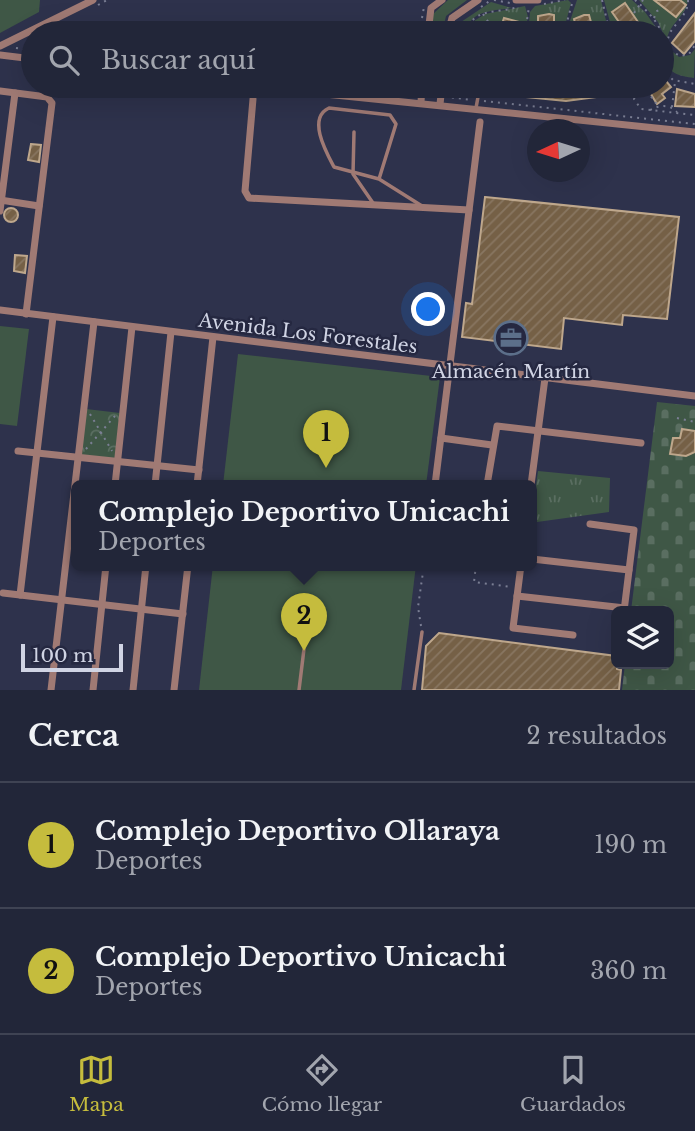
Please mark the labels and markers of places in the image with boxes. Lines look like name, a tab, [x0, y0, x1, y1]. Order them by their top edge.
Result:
office icon: Almacén Martín	[492, 319, 530, 357]
place label: Almacén Martín	[431, 360, 590, 383]
pin: 1	[303, 410, 349, 468]
pin: 2	[281, 593, 327, 651]

